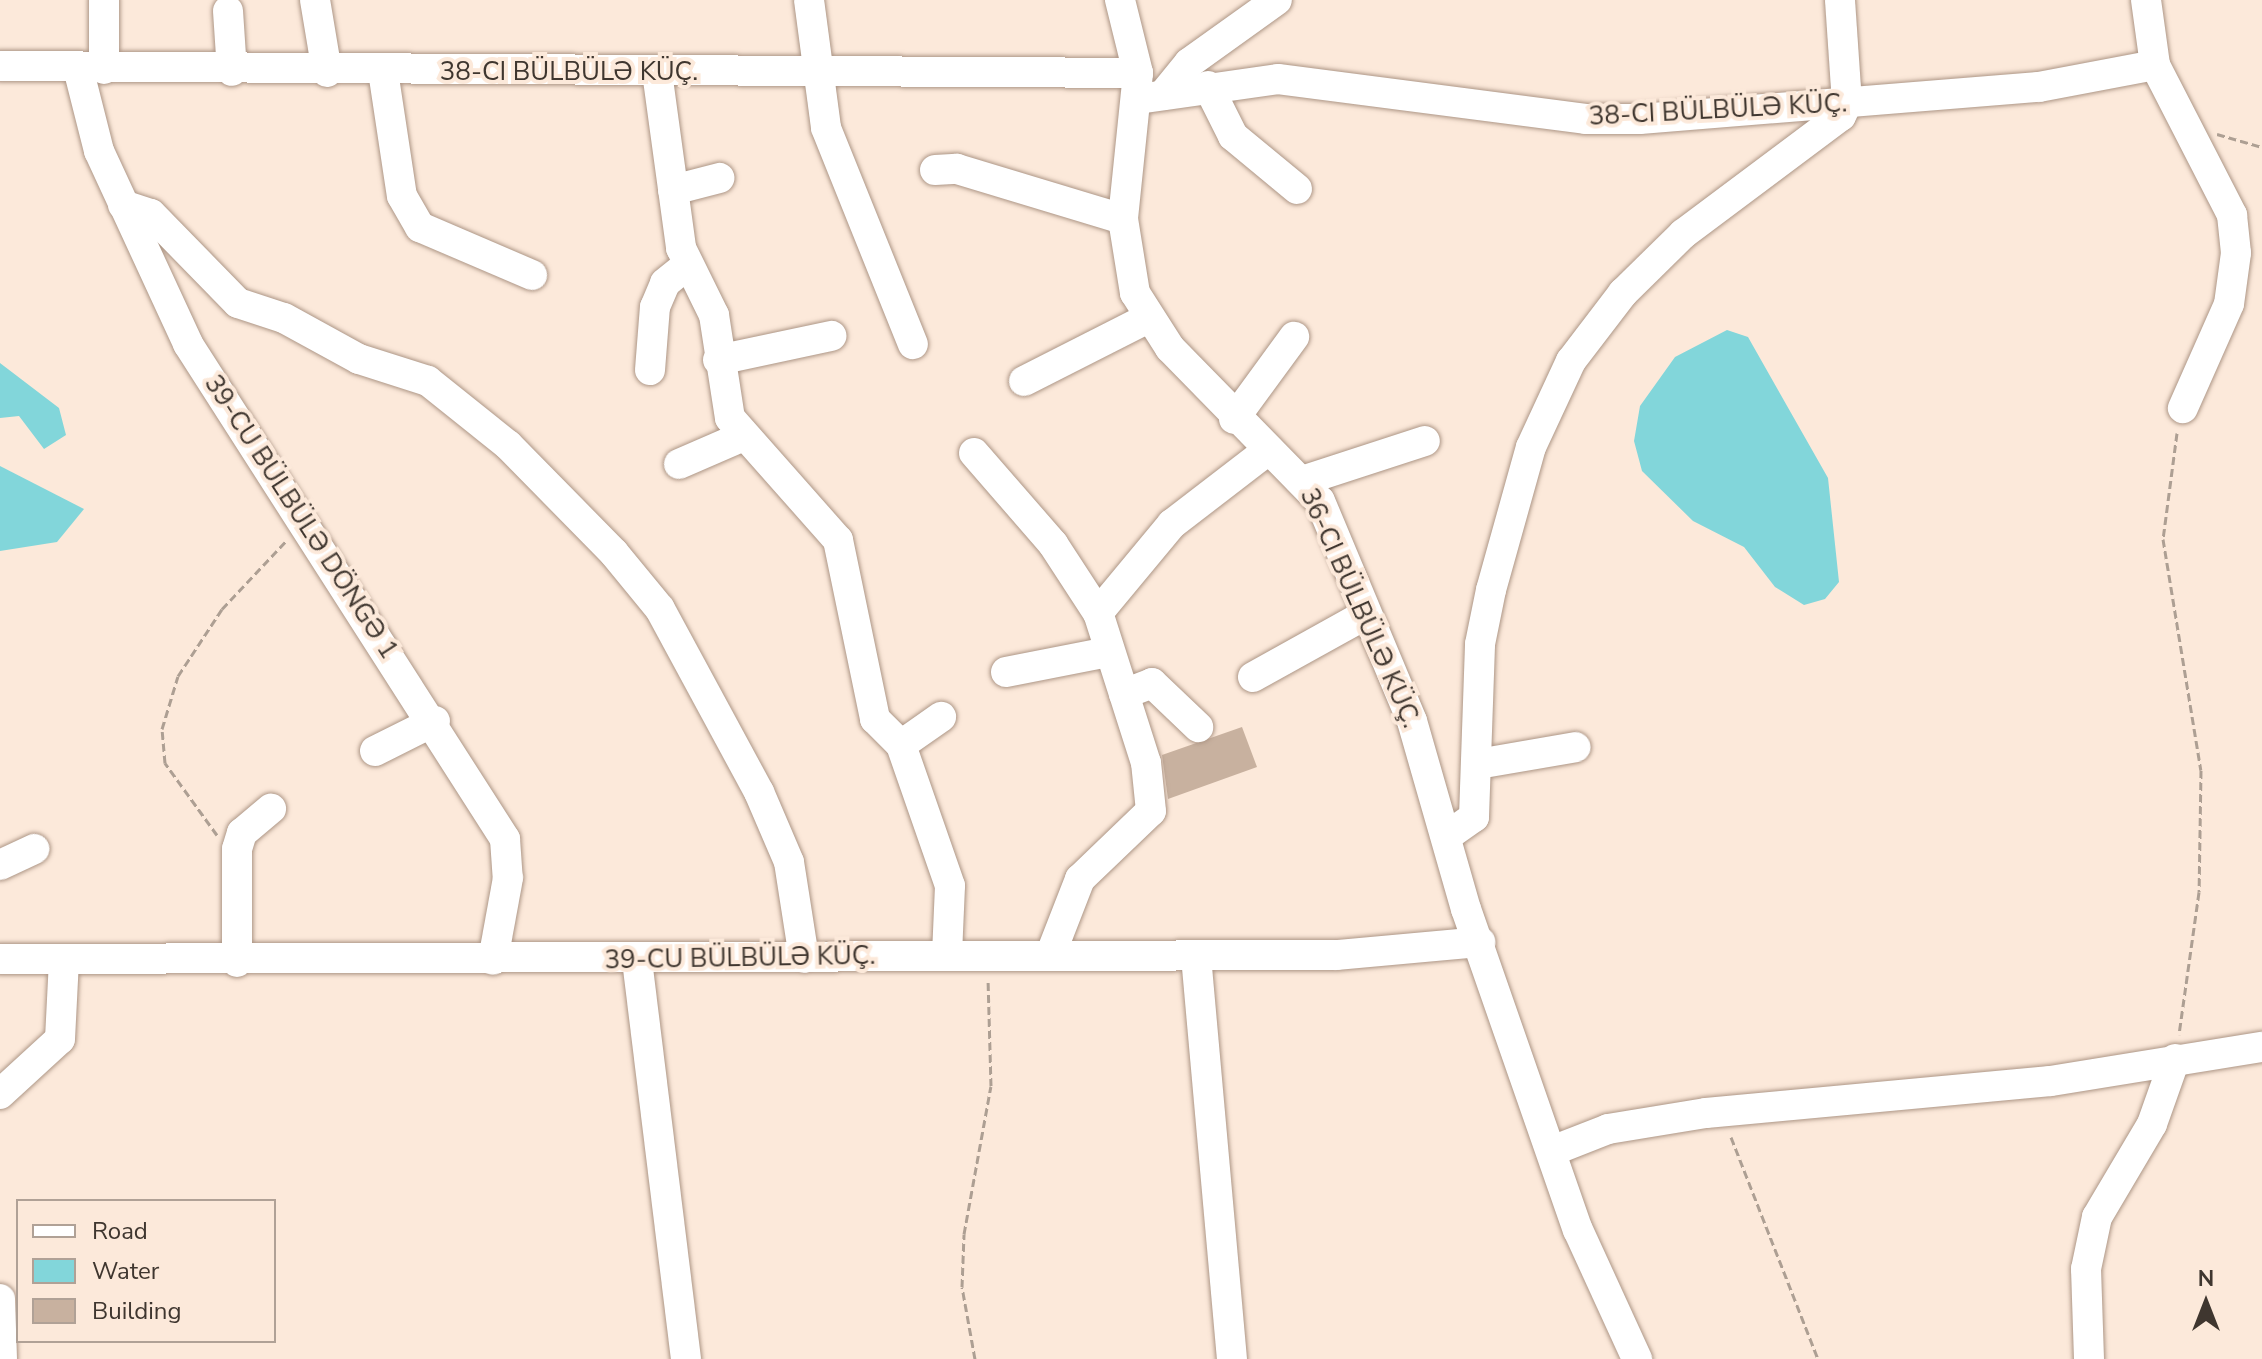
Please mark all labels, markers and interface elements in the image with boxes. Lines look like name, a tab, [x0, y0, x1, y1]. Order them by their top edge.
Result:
street label: 38-CI BÜLBÜLƏ KÜÇ.	[440, 56, 698, 88]
street label: 38-CI BÜLBÜLƏ KÜÇ.	[1588, 88, 1848, 132]
street label: 39-CU BÜLBÜLƏ DÖNGƏ 1	[198, 369, 404, 665]
street label: 36-CI BÜLBÜLƏ KÜÇ.	[1293, 484, 1427, 732]
street label: 39-CU BÜLBÜLƏ KÜÇ.	[604, 940, 876, 976]
legend	[16, 1199, 276, 1343]
text: Road	[92, 1215, 148, 1247]
text: Water	[92, 1255, 159, 1287]
north arrow	[2166, 1263, 2246, 1343]
text: N	[2198, 1264, 2214, 1294]
text: Building	[92, 1295, 182, 1327]

